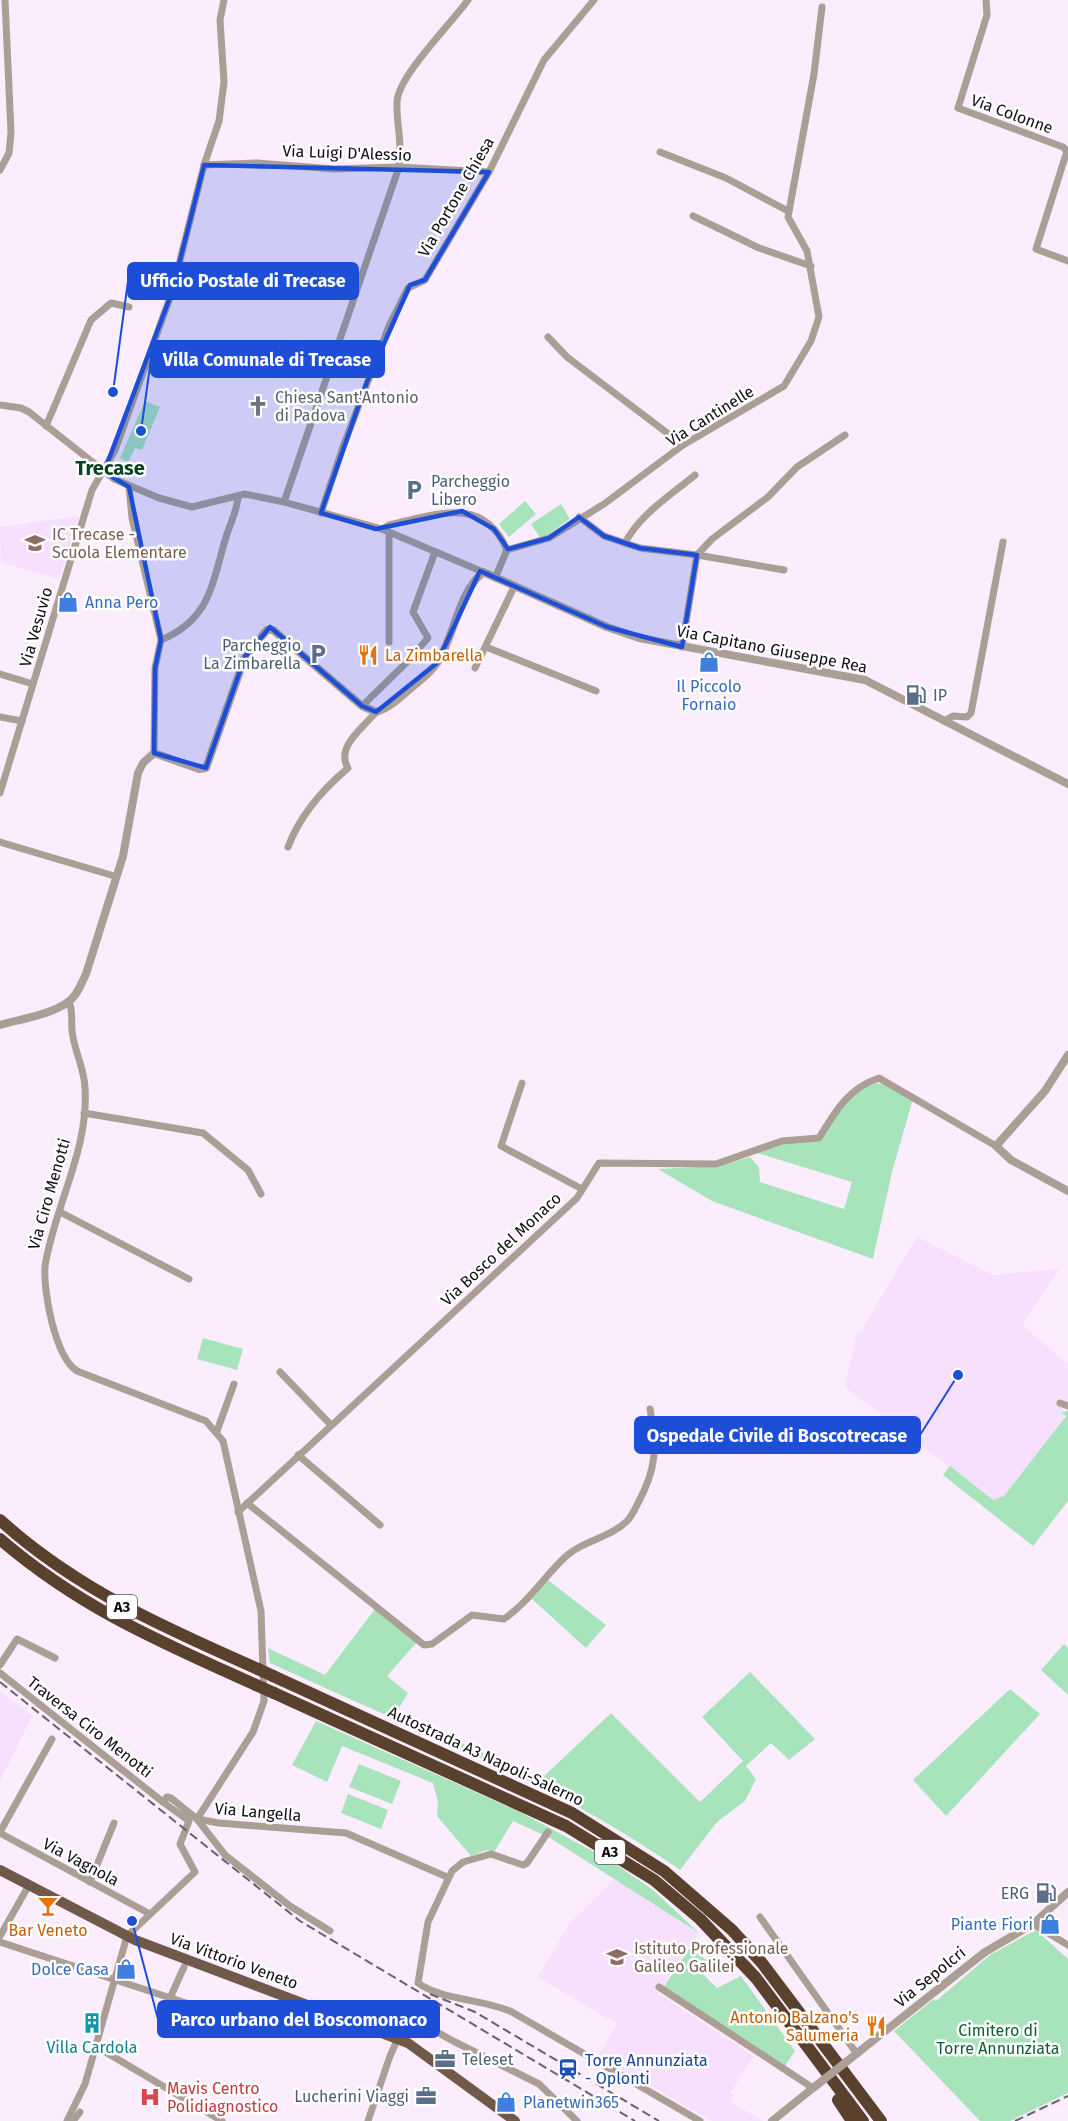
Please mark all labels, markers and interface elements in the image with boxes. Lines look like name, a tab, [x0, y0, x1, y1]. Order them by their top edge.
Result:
street label: Via Colonne	[968, 90, 1056, 138]
street label: Via Portone Chiesa	[414, 134, 498, 260]
street label: Via Luigi D'Alessio	[282, 141, 412, 165]
callout: Ufficio Postale di Trecase	[128, 263, 358, 299]
text: Ufficio Postale di Trecase	[140, 270, 346, 292]
callout: Villa Comunale di Trecase	[151, 341, 384, 377]
text: Villa Comunale di Trecase	[162, 349, 371, 371]
street label: Via Cantinelle	[663, 382, 757, 450]
place label: Chiesa Sant'Antonio di Padova	[275, 388, 419, 425]
church icon: Chiesa Sant'Antonio di Padova	[246, 394, 270, 418]
district label: Trecase	[75, 456, 145, 480]
place label: Parcheggio Libero	[431, 472, 510, 509]
parking icon: Parcheggio Libero	[402, 478, 426, 502]
place label: IC Trecase - Scuola Elementare	[52, 525, 187, 562]
school or university icon: IC Trecase - Scuola Elementare	[23, 531, 47, 555]
street label: Via Vesuvio	[16, 585, 56, 669]
shop icon: Anna Pero	[56, 590, 80, 614]
place label: Anna Pero	[85, 593, 158, 612]
street label: Via Capitano Giuseppe Rea	[675, 621, 869, 677]
place label: Parcheggio La Zimbarella	[203, 636, 301, 673]
parking icon: Parcheggio La Zimbarella	[306, 642, 330, 666]
restaurant icon: La Zimbarella	[356, 643, 380, 667]
place label: La Zimbarella	[385, 646, 483, 665]
shop icon: Il Piccolo Fornaio	[697, 650, 721, 674]
place label: Il Piccolo Fornaio	[676, 677, 742, 714]
fuel station icon: IP	[904, 683, 928, 707]
place label: IP	[933, 686, 947, 705]
street label: Via Ciro Menotti	[24, 1136, 74, 1252]
street label: Via Bosco del Monaco	[437, 1188, 565, 1310]
callout: Ospedale Civile di Boscotrecase	[635, 1417, 920, 1453]
text: Ospedale Civile di Boscotrecase	[647, 1425, 907, 1447]
road number: A3	[107, 1595, 137, 1619]
street label: Traversa Ciro Menotti	[24, 1672, 156, 1782]
street label: Autostrada A3 Napoli-Salerno	[385, 1702, 587, 1810]
street label: Via Langella	[214, 1799, 302, 1825]
street label: Via Vagnola	[40, 1834, 122, 1890]
road number: A3	[595, 1840, 625, 1864]
fuel station icon: ERG	[1034, 1881, 1058, 1905]
place label: ERG	[1001, 1884, 1029, 1903]
bar icon: Bar Veneto	[36, 1894, 60, 1918]
shop icon: Piante Fiori	[1038, 1912, 1062, 1936]
place label: Piante Fiori	[951, 1915, 1033, 1934]
place label: Bar Veneto	[8, 1921, 88, 1940]
street label: Via Vittorio Veneto	[167, 1929, 301, 1993]
place label: Istituto Professionale Galileo Galilei	[634, 1939, 789, 1976]
street label: Via Sepolcri	[891, 1943, 969, 2011]
school or university icon: Istituto Professionale Galileo Galilei	[605, 1945, 629, 1969]
shop icon: Dolce Casa	[114, 1957, 138, 1981]
place label: Dolce Casa	[31, 1960, 109, 1979]
callout: Parco urbano del Boscomonaco	[158, 2001, 439, 2037]
place label: Antonio Balzano's Salumeria	[730, 2008, 859, 2045]
text: Parco urbano del Boscomonaco	[171, 2009, 427, 2031]
building icon: Villa Cardola	[80, 2011, 104, 2035]
restaurant icon: Antonio Balzano's Salumeria	[864, 2014, 888, 2038]
park label: Cimitero di Torre Annunziata	[937, 2021, 1059, 2058]
place label: Villa Cardola	[46, 2038, 138, 2057]
office icon: Teleset	[433, 2047, 457, 2071]
place label: Teleset	[462, 2050, 514, 2069]
place label: Torre Annunziata - Oplonti	[585, 2051, 708, 2088]
station icon: Torre Annunziata - Oplonti	[556, 2057, 580, 2081]
place label: Mavis Centro Polidiagnostico	[167, 2079, 278, 2116]
office icon: Lucherini Viaggi	[414, 2084, 438, 2108]
hospital icon: Mavis Centro Polidiagnostico	[138, 2085, 162, 2109]
place label: Lucherini Viaggi	[294, 2087, 409, 2106]
shop icon: Planetwin365	[494, 2090, 518, 2114]
place label: Planetwin365	[523, 2093, 619, 2112]

